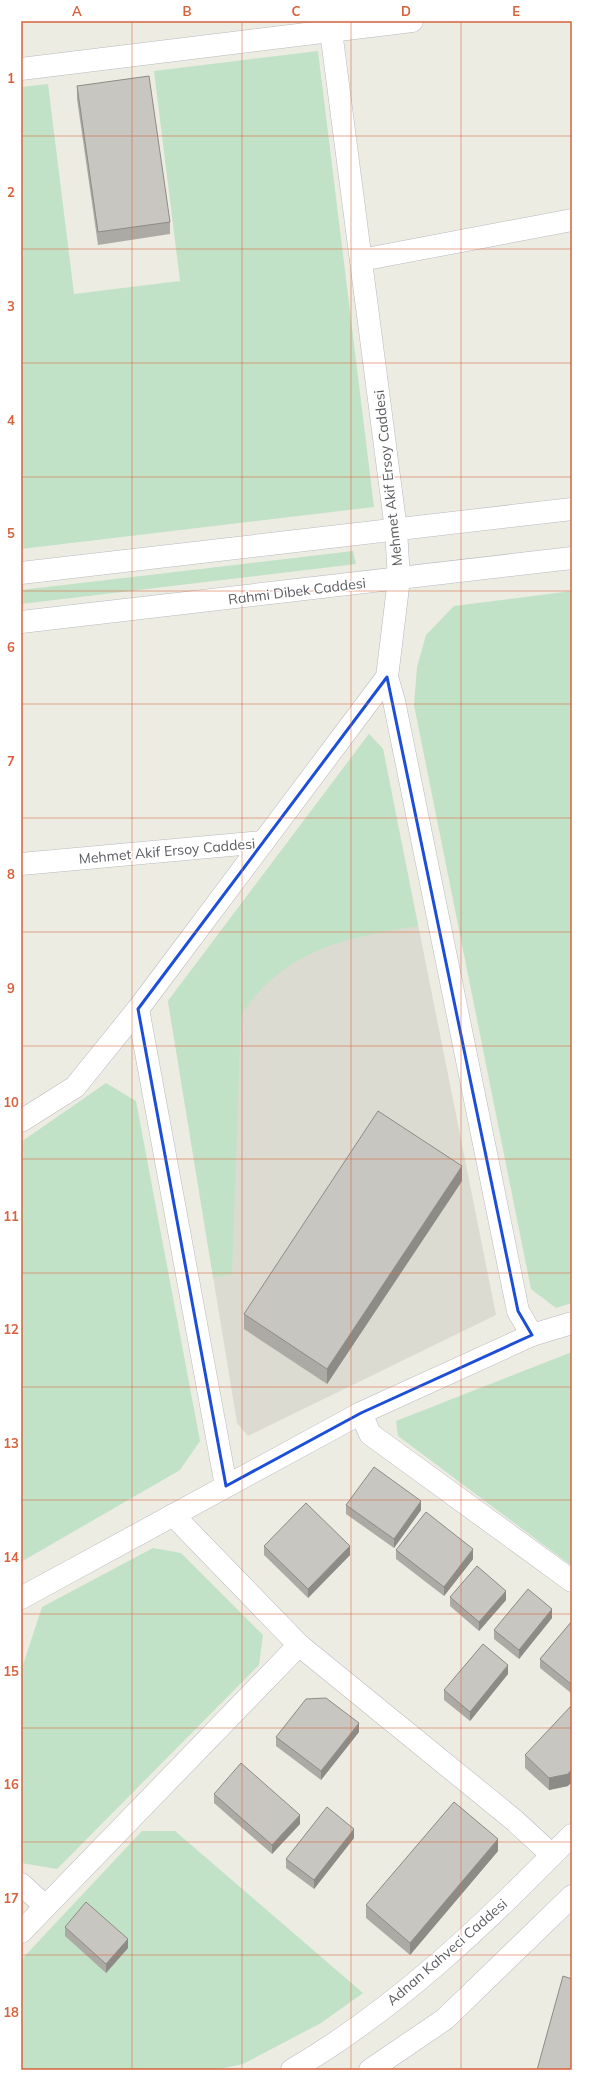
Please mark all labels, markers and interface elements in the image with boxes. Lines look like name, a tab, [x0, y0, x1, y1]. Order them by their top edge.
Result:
text: A	[72, 3, 82, 19]
text: B	[183, 3, 192, 19]
text: C	[292, 3, 301, 19]
text: D	[401, 3, 411, 19]
text: E	[512, 3, 520, 19]
text: 1	[7, 70, 15, 86]
text: 2	[7, 184, 15, 200]
text: 3	[7, 298, 15, 314]
street label: Mehmet Akif Ersoy Caddesi	[370, 389, 406, 567]
text: 4	[7, 412, 15, 428]
text: 5	[7, 525, 15, 541]
street label: Rahmi Dibek Caddesi	[227, 574, 367, 608]
text: 6	[7, 639, 15, 655]
text: 7	[7, 753, 15, 769]
street label: Mehmet Akif Ersoy Caddesi	[78, 834, 256, 868]
text: 8	[7, 866, 15, 882]
text: 9	[7, 980, 15, 996]
text: 10	[3, 1094, 19, 1110]
text: 11	[3, 1208, 19, 1224]
text: 12	[3, 1321, 19, 1337]
text: 13	[3, 1435, 19, 1451]
text: 14	[3, 1549, 19, 1565]
text: 15	[3, 1663, 19, 1679]
text: 16	[3, 1776, 19, 1792]
text: 17	[3, 1890, 19, 1906]
street label: Adnan Kahveci Caddesi	[383, 1895, 511, 2009]
text: 18	[3, 2004, 19, 2020]

